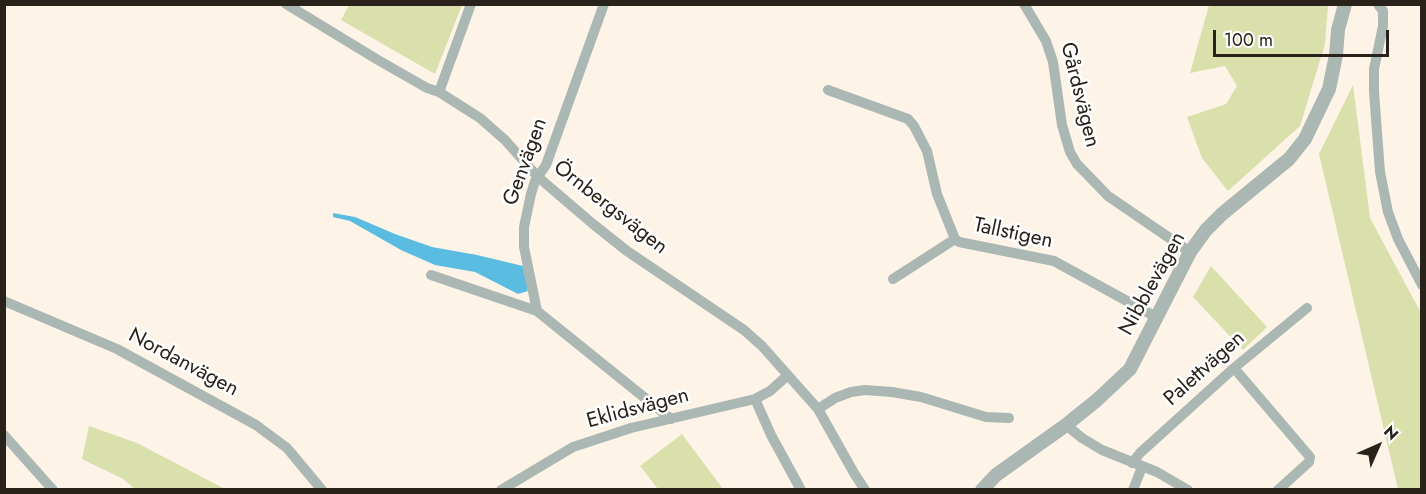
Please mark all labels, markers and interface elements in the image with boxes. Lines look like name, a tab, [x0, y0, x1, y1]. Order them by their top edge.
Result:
scale bar	[1216, 18, 1392, 56]
text: 100 m	[1224, 27, 1273, 53]
street label: Gårdsvägen	[1054, 40, 1104, 150]
street label: Genvägen	[499, 115, 553, 209]
street label: Örnbergsvägen	[548, 156, 672, 260]
street label: Tallstigen	[971, 213, 1055, 255]
street label: Nibblevägen	[1114, 228, 1192, 340]
street label: Nordanvägen	[124, 323, 242, 403]
street label: Palettvägen	[1159, 326, 1251, 412]
street label: Eklidsvägen	[584, 383, 692, 435]
north arrow	[1348, 416, 1408, 476]
text: N	[1378, 420, 1404, 446]

